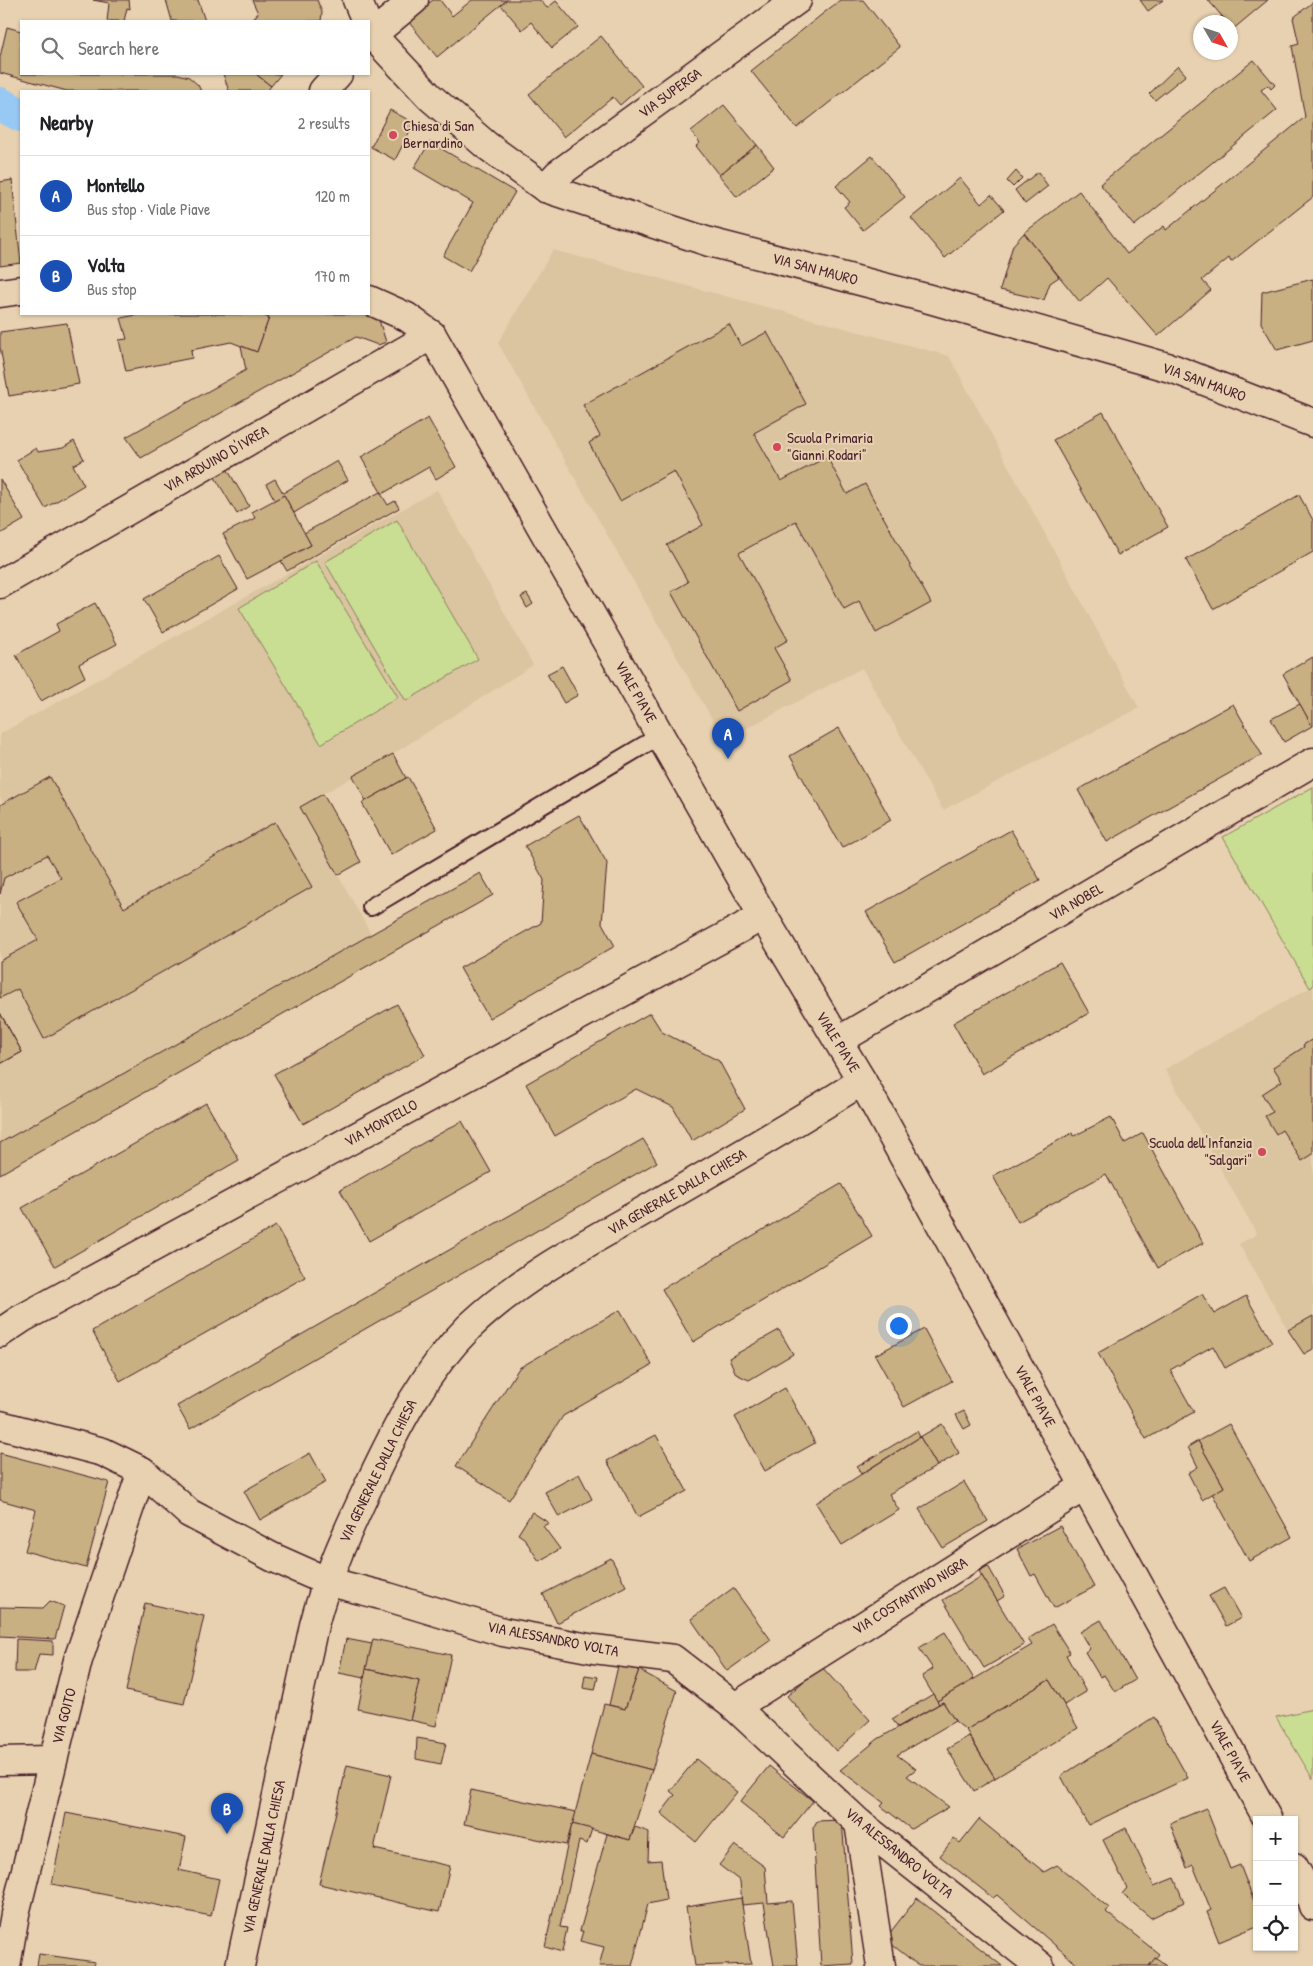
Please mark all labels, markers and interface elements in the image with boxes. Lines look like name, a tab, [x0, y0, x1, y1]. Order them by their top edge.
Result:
north arrow	[1193, 15, 1238, 60]
search box	[20, 20, 370, 75]
icon: search	[38, 34, 66, 62]
text: Search here	[78, 35, 159, 61]
street label: VIA SUPERGA	[634, 62, 706, 123]
text: Nearby	[40, 108, 93, 137]
text: 2 results	[298, 112, 350, 134]
place label: Chiesa di San Bernardino	[403, 115, 474, 153]
marker: Chiesa di San Bernardino	[387, 129, 399, 141]
text: Montello	[87, 172, 145, 198]
text: A	[52, 185, 60, 207]
text: 120 m	[315, 185, 350, 207]
text: Bus stop · Viale Piave	[87, 198, 210, 220]
street label: VIA SAN MAURO	[770, 247, 860, 290]
text: Volta	[87, 252, 124, 278]
text: B	[52, 265, 60, 287]
text: 170 m	[315, 265, 350, 287]
text: Bus stop	[87, 278, 136, 300]
street label: VIA SAN MAURO	[1159, 357, 1249, 406]
street label: VIA ARDUINO D'IVREA	[159, 420, 273, 497]
place label: Scuola Primaria "Gianni Rodari"	[787, 427, 873, 465]
marker: Scuola Primaria "Gianni Rodari"	[771, 441, 783, 453]
street label: VIALE PIAVE	[610, 657, 663, 727]
pin: A	[712, 718, 744, 759]
street label: VIA NOBEL	[1045, 878, 1107, 925]
street label: VIALE PIAVE	[811, 1007, 866, 1076]
street label: VIA MONTELLO	[340, 1094, 421, 1151]
place label: Scuola dell'Infanzia "Salgari"	[1149, 1132, 1252, 1170]
street label: VIA GENERALE DALLA CHIESA	[604, 1143, 751, 1240]
marker: Scuola dell'Infanzia "Salgari"	[1256, 1146, 1268, 1158]
your location	[886, 1313, 912, 1339]
street label: VIALE PIAVE	[1010, 1361, 1061, 1431]
street label: VIA GENERALE DALLA CHIESA	[334, 1395, 422, 1546]
street label: VIA COSTANTINO NIGRA	[848, 1551, 972, 1639]
street label: VIA ALESSANDRO VOLTA	[485, 1615, 621, 1662]
street label: VIA GOITO	[46, 1686, 81, 1746]
street label: VIALE PIAVE	[1205, 1716, 1256, 1786]
street label: VIA GENERALE DALLA CHIESA	[237, 1777, 290, 1936]
pin: B	[211, 1793, 243, 1834]
street label: VIA ALESSANDRO VOLTA	[841, 1802, 958, 1903]
map controls	[1253, 1816, 1298, 1951]
button: +	[1253, 1816, 1298, 1861]
button: −	[1253, 1861, 1298, 1906]
button: locate	[1253, 1906, 1298, 1951]

